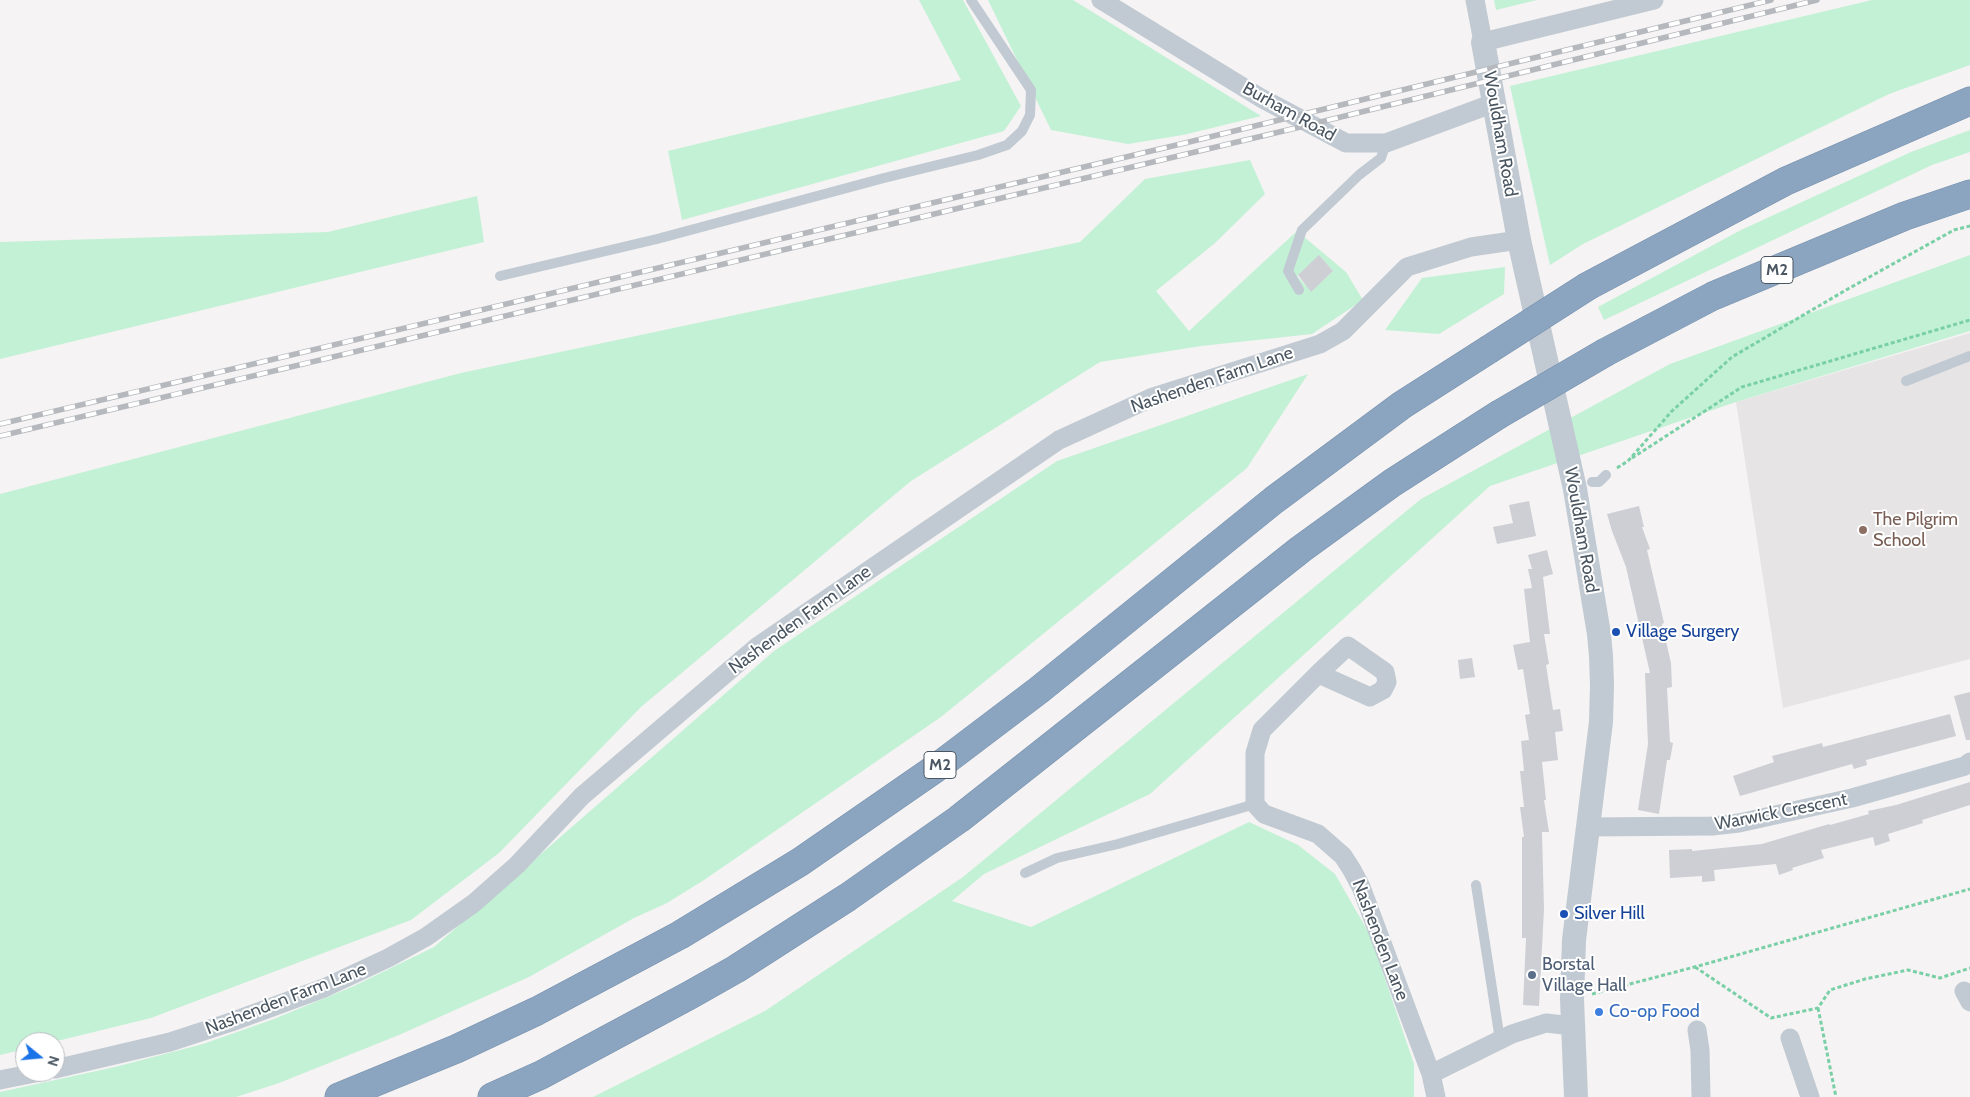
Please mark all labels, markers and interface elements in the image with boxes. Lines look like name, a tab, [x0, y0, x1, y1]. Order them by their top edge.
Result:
street label: Wouldham Road	[1478, 70, 1522, 198]
street label: Burham Road	[1239, 78, 1339, 146]
road number: M2	[1761, 256, 1793, 284]
street label: Nashenden Farm Lane	[1128, 342, 1296, 418]
street label: Wouldham Road	[1559, 466, 1603, 594]
place label: The Pilgrim School	[1873, 509, 1958, 552]
marker: The Pilgrim School	[1857, 524, 1869, 536]
street label: Nashenden Farm Lane	[725, 561, 875, 679]
place label: Village Surgery	[1626, 621, 1739, 643]
marker: Village Surgery	[1610, 626, 1622, 638]
road number: M2	[924, 752, 956, 778]
street label: Warwick Crescent	[1713, 789, 1849, 835]
street label: Nashenden Lane	[1347, 876, 1413, 1004]
place label: Silver Hill	[1574, 903, 1645, 925]
marker: Silver Hill	[1558, 908, 1570, 920]
place label: Borstal Village Hall	[1542, 954, 1627, 996]
street label: Nashenden Farm Lane	[203, 958, 369, 1040]
marker: Borstal Village Hall	[1526, 969, 1538, 981]
place label: Co-op Food	[1609, 1001, 1700, 1023]
marker: Co-op Food	[1593, 1006, 1605, 1018]
north arrow	[15, 1032, 65, 1082]
text: N	[43, 1054, 63, 1068]

